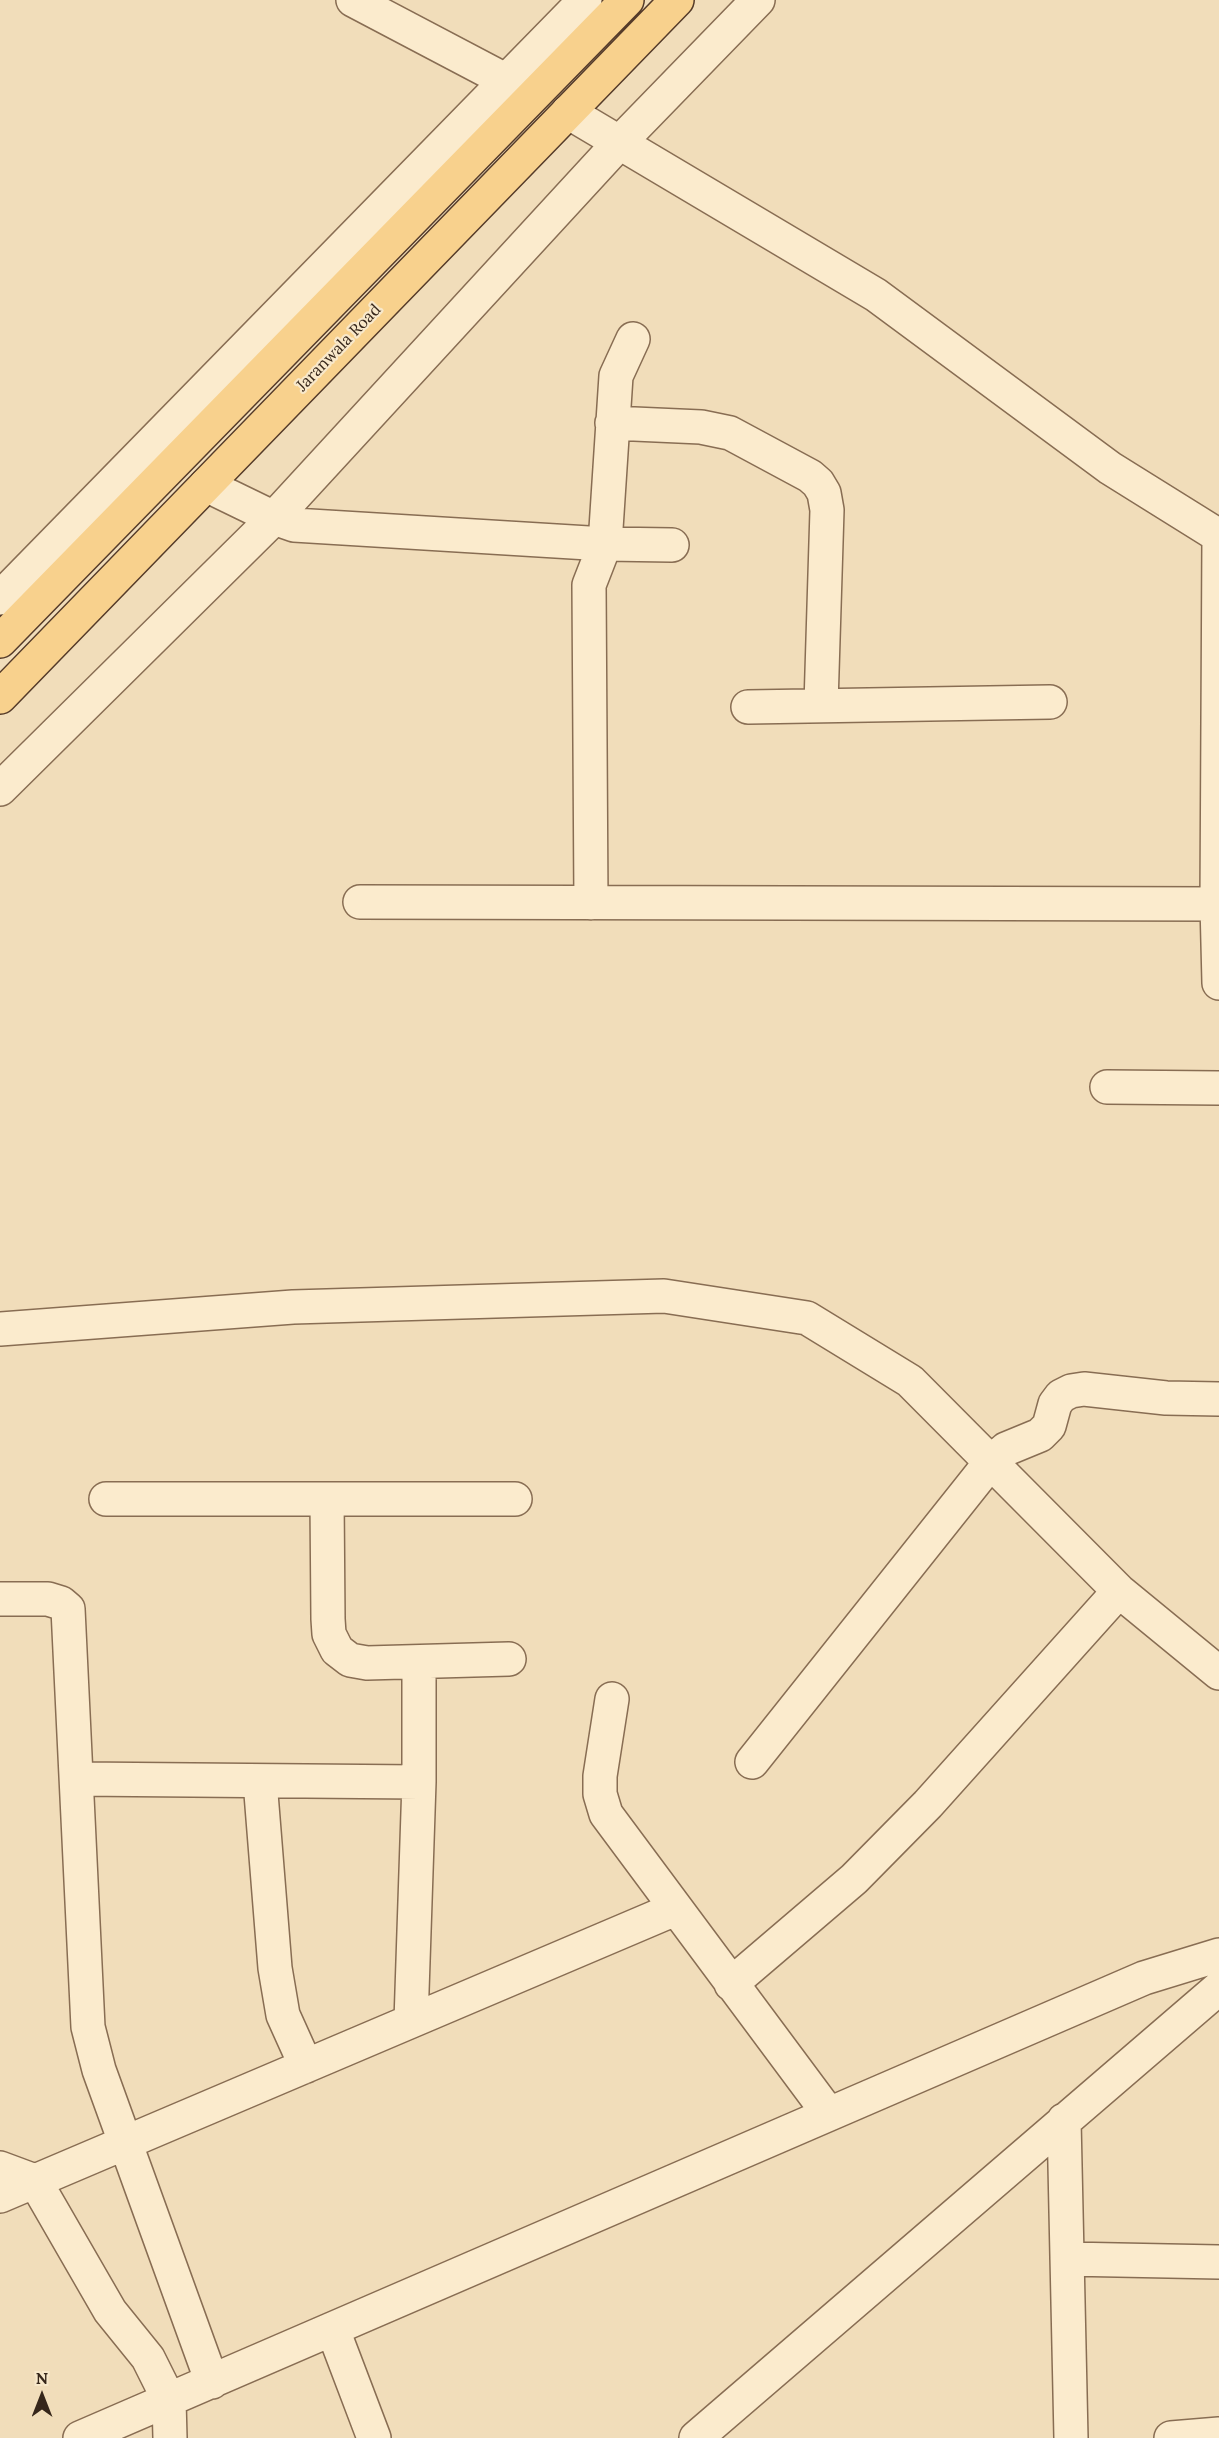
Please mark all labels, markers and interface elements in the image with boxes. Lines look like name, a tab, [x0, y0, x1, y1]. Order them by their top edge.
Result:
street label: Jaranwala Road	[293, 301, 385, 395]
north arrow	[12, 2366, 72, 2426]
text: N	[36, 2368, 48, 2388]

